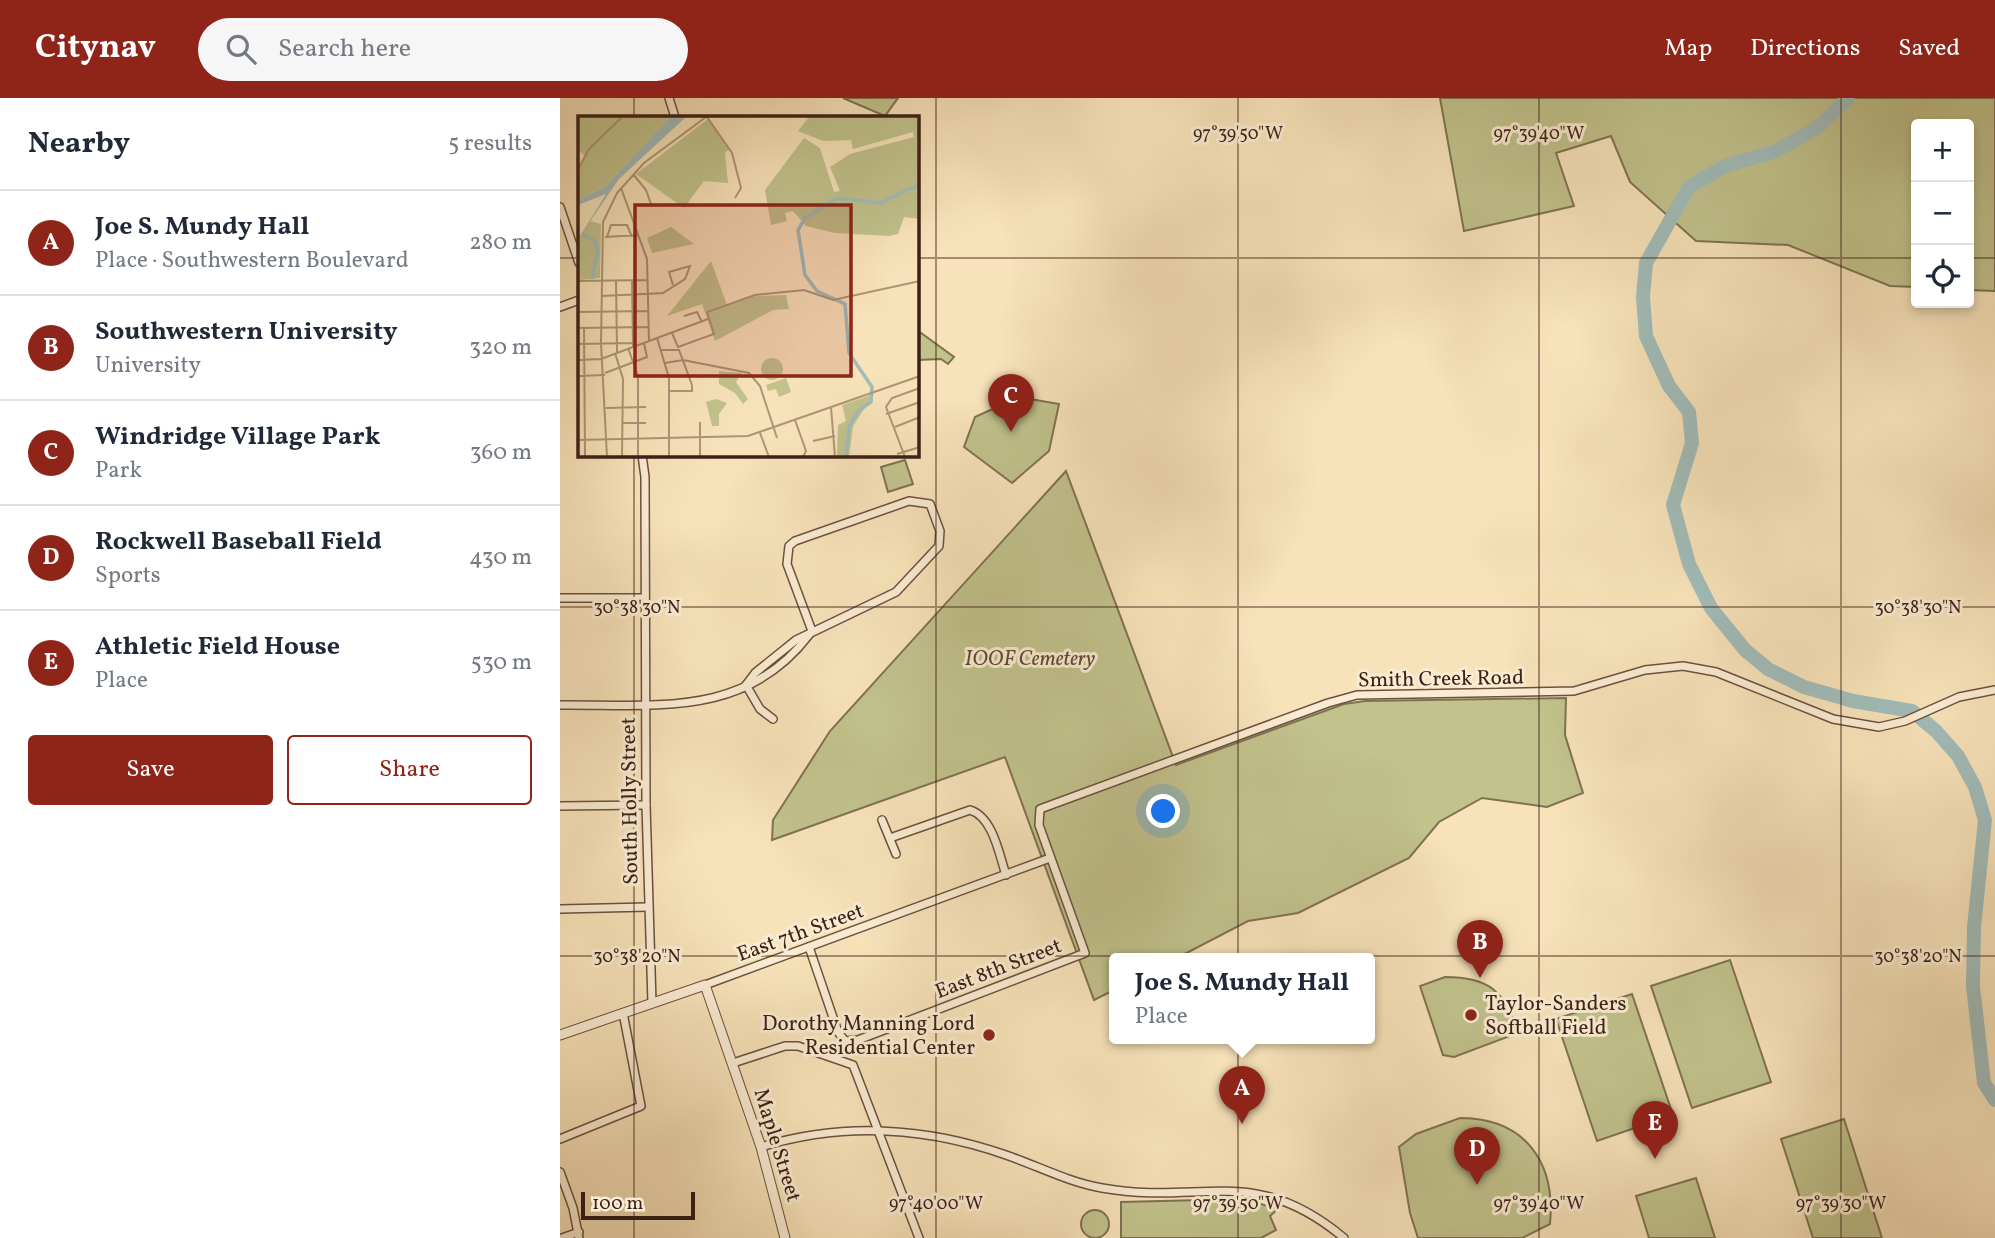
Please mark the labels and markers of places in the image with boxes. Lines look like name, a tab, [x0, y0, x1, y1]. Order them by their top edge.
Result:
pin: C	[988, 374, 1034, 432]
pin: B	[1457, 920, 1503, 978]
place label: Taylor-Sanders Softball Field	[1485, 990, 1626, 1043]
marker: Taylor-Sanders Softball Field	[1463, 1007, 1479, 1023]
place label: Dorothy Manning Lord Residential Center	[762, 1010, 975, 1063]
marker: Dorothy Manning Lord Residential Center	[981, 1027, 997, 1043]
pin: A	[1219, 1066, 1265, 1124]
pin: E	[1632, 1101, 1678, 1159]
pin: D	[1454, 1127, 1500, 1185]

